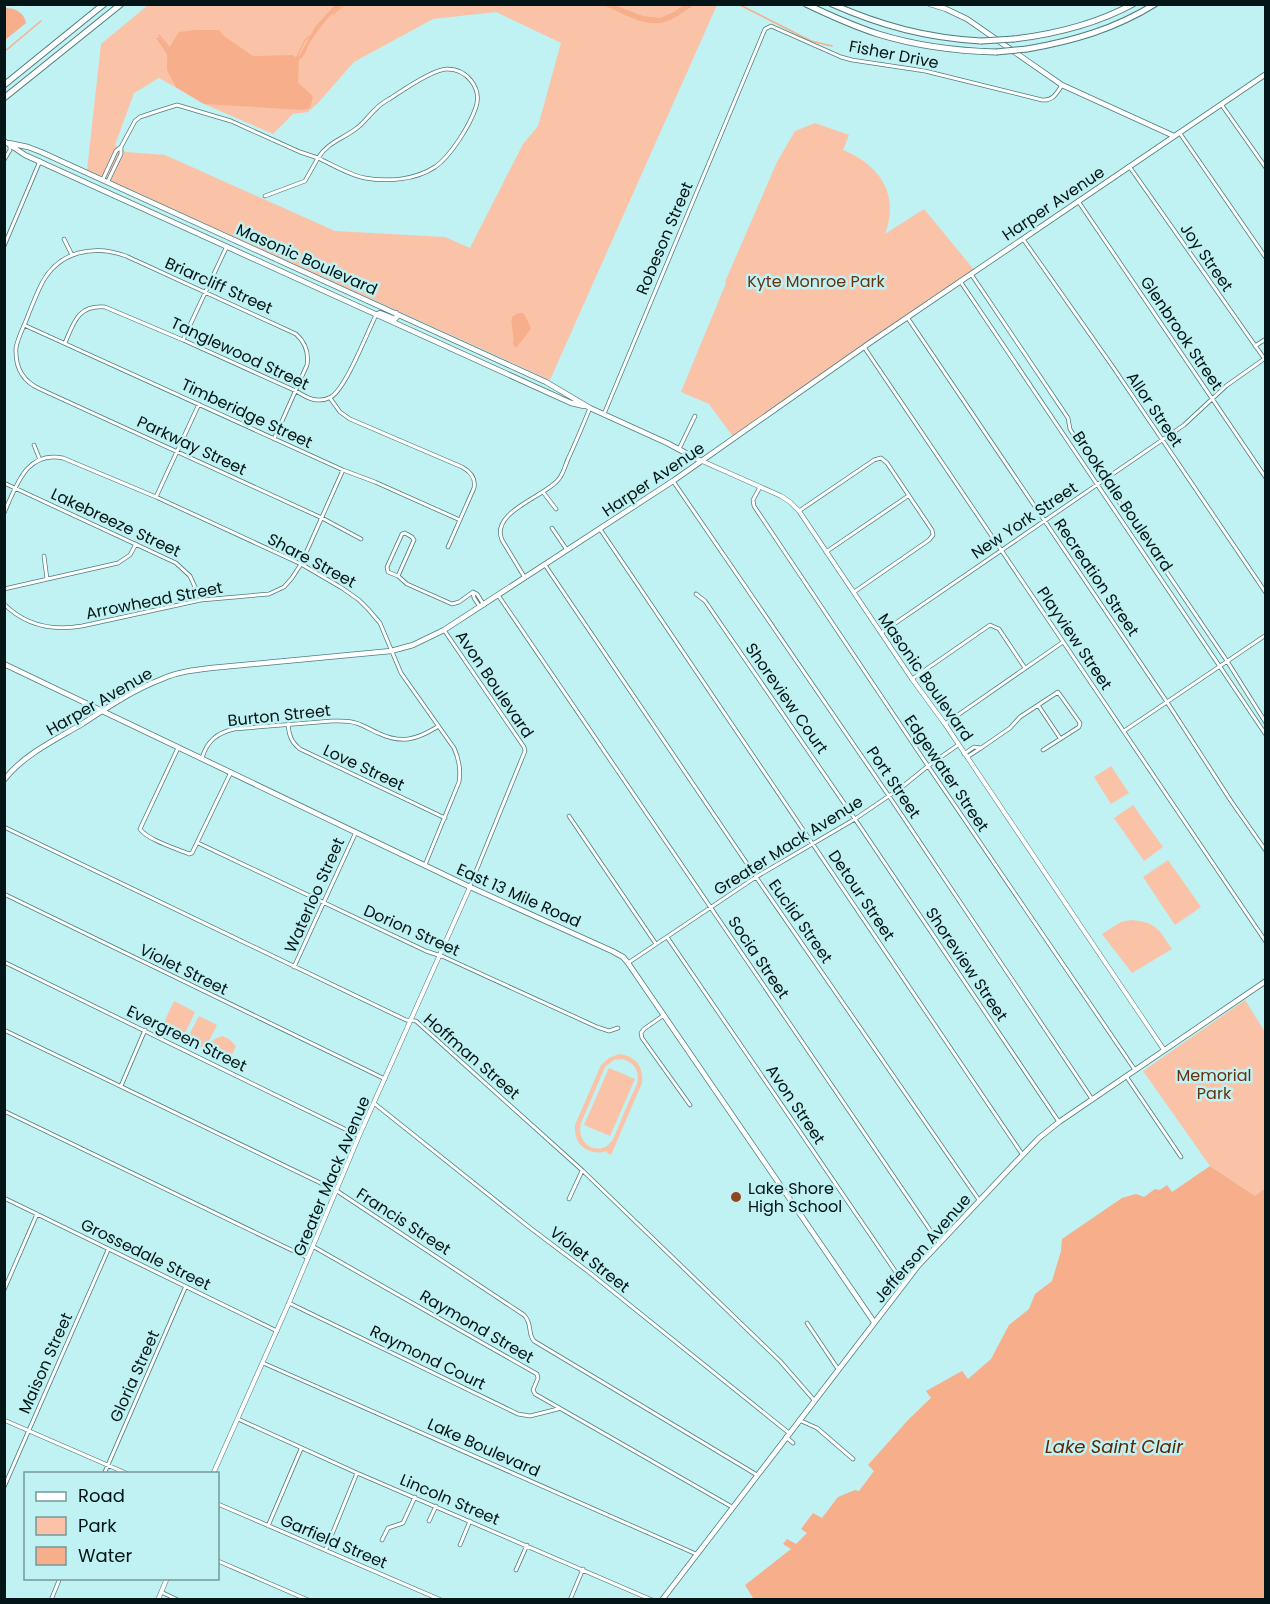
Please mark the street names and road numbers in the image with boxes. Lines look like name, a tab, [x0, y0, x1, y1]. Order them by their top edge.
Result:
street label: Fisher Drive	[847, 35, 941, 74]
street label: Harper Avenue	[998, 161, 1109, 246]
street label: Robeson Street	[630, 178, 699, 298]
street label: Masonic Boulevard	[233, 218, 381, 301]
street label: Joy Street	[1175, 218, 1239, 296]
street label: Briarcliff Street	[161, 251, 276, 320]
street label: Glenbrook Street	[1135, 272, 1228, 395]
street label: Tanglewood Street	[167, 311, 313, 396]
street label: Allor Street	[1121, 367, 1188, 451]
street label: Timberidge Street	[177, 373, 316, 454]
street label: Parkway Street	[133, 410, 250, 481]
street label: Brookdale Boulevard	[1067, 426, 1178, 576]
street label: Harper Avenue	[598, 437, 709, 522]
street label: New York Street	[967, 476, 1082, 564]
street label: Lakebreeze Street	[47, 482, 185, 563]
street label: Recreation Street	[1049, 514, 1145, 641]
street label: Share Street	[263, 527, 360, 594]
street label: Arrowhead Street	[84, 576, 225, 625]
street label: Playview Street	[1031, 582, 1118, 695]
street label: Masonic Boulevard	[873, 608, 979, 746]
street label: Avon Boulevard	[450, 626, 539, 743]
street label: Shoreview Court	[740, 638, 834, 759]
street label: Harper Avenue	[42, 662, 157, 741]
street label: Burton Street	[226, 699, 332, 732]
street label: Edgewater Street	[899, 710, 994, 836]
street label: Love Street	[319, 739, 408, 796]
street label: Port Street	[861, 742, 926, 823]
street label: Greater Mack Avenue	[709, 790, 867, 901]
street label: Waterloo Street	[279, 834, 350, 956]
street label: Detour Street	[823, 845, 900, 945]
street label: East 13 Mile Road	[453, 858, 585, 933]
street label: Euclid Street	[763, 875, 838, 968]
street label: Dorion Street	[360, 899, 464, 962]
street label: Shoreview Street	[920, 903, 1013, 1026]
street label: Socia Street	[722, 911, 795, 1003]
street label: Violet Street	[136, 938, 232, 1001]
street label: Evergreen Street	[123, 999, 251, 1078]
street label: Hoffman Street	[419, 1008, 525, 1105]
street label: Avon Street	[761, 1060, 831, 1149]
street label: Greater Mack Avenue	[287, 1092, 376, 1260]
street label: Francis Street	[352, 1182, 456, 1261]
street label: Jefferson Avenue	[868, 1189, 976, 1308]
street label: Grossedale Street	[77, 1213, 215, 1296]
street label: Violet Street	[545, 1221, 635, 1298]
street label: Raymond Street	[415, 1284, 538, 1369]
street label: Maison Street	[13, 1309, 78, 1417]
street label: Raymond Court	[366, 1319, 490, 1396]
street label: Gloria Street	[104, 1326, 165, 1426]
street label: Lake Boulevard	[424, 1412, 544, 1483]
street label: Lincoln Street	[396, 1468, 503, 1531]
street label: Garfield Street	[277, 1509, 391, 1574]

